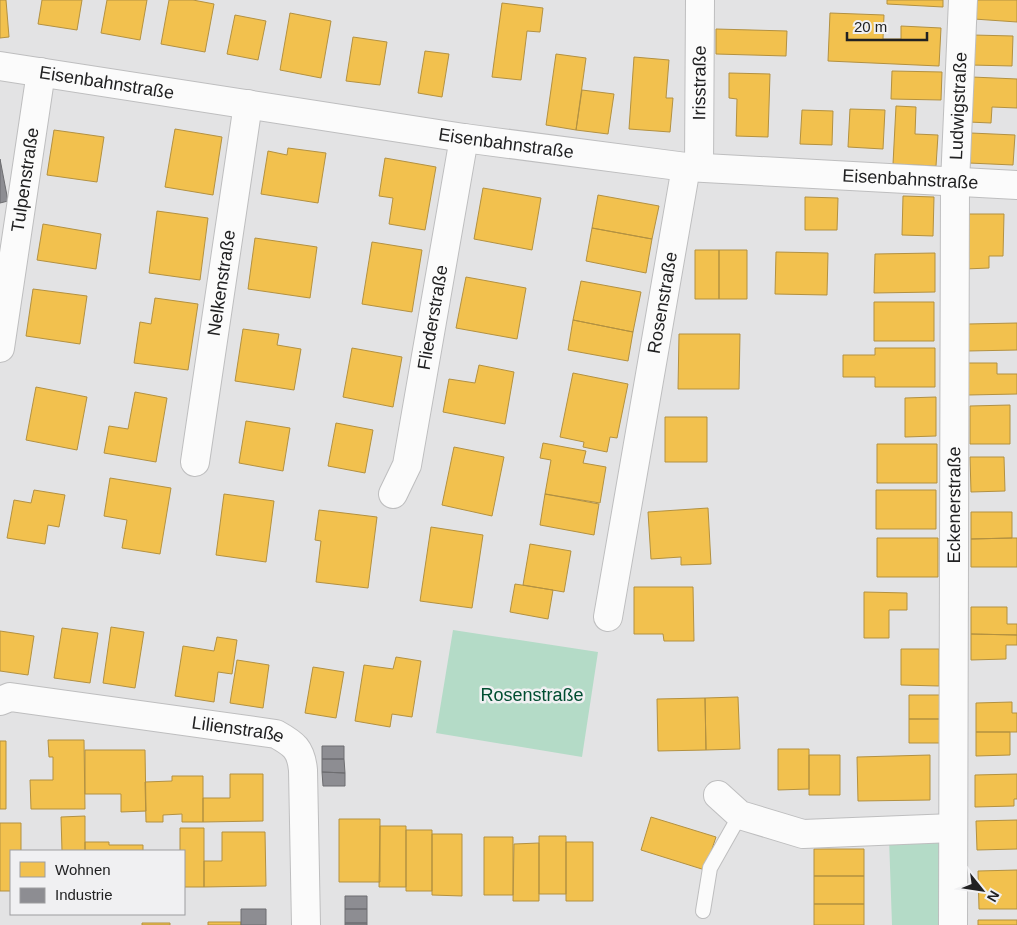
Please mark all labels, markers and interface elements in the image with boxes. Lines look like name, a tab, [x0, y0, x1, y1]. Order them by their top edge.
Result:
scale bar	[847, 10, 927, 42]
text: 20 m	[854, 18, 887, 35]
street label: Irisstraße	[689, 45, 710, 121]
street label: Ludwigstraße	[946, 52, 971, 161]
street label: Eisenbahnstraße	[38, 62, 176, 103]
street label: Eisenbahnstraße	[437, 124, 575, 162]
street label: Tulpenstraße	[7, 126, 43, 233]
street label: Eisenbahnstraße	[842, 166, 979, 193]
street label: Nelkenstraße	[204, 229, 239, 337]
street label: Rosenstraße	[644, 250, 681, 355]
street label: Fliederstraße	[414, 263, 452, 371]
street label: Eckenerstraße	[944, 446, 964, 564]
park label: Rosenstraße	[480, 685, 584, 705]
street label: Lilienstraße	[191, 712, 288, 747]
legend	[10, 850, 185, 915]
text: Wohnen	[55, 861, 111, 878]
north arrow	[957, 865, 1007, 915]
text: Industrie	[55, 886, 113, 903]
text: N	[984, 888, 1003, 905]

